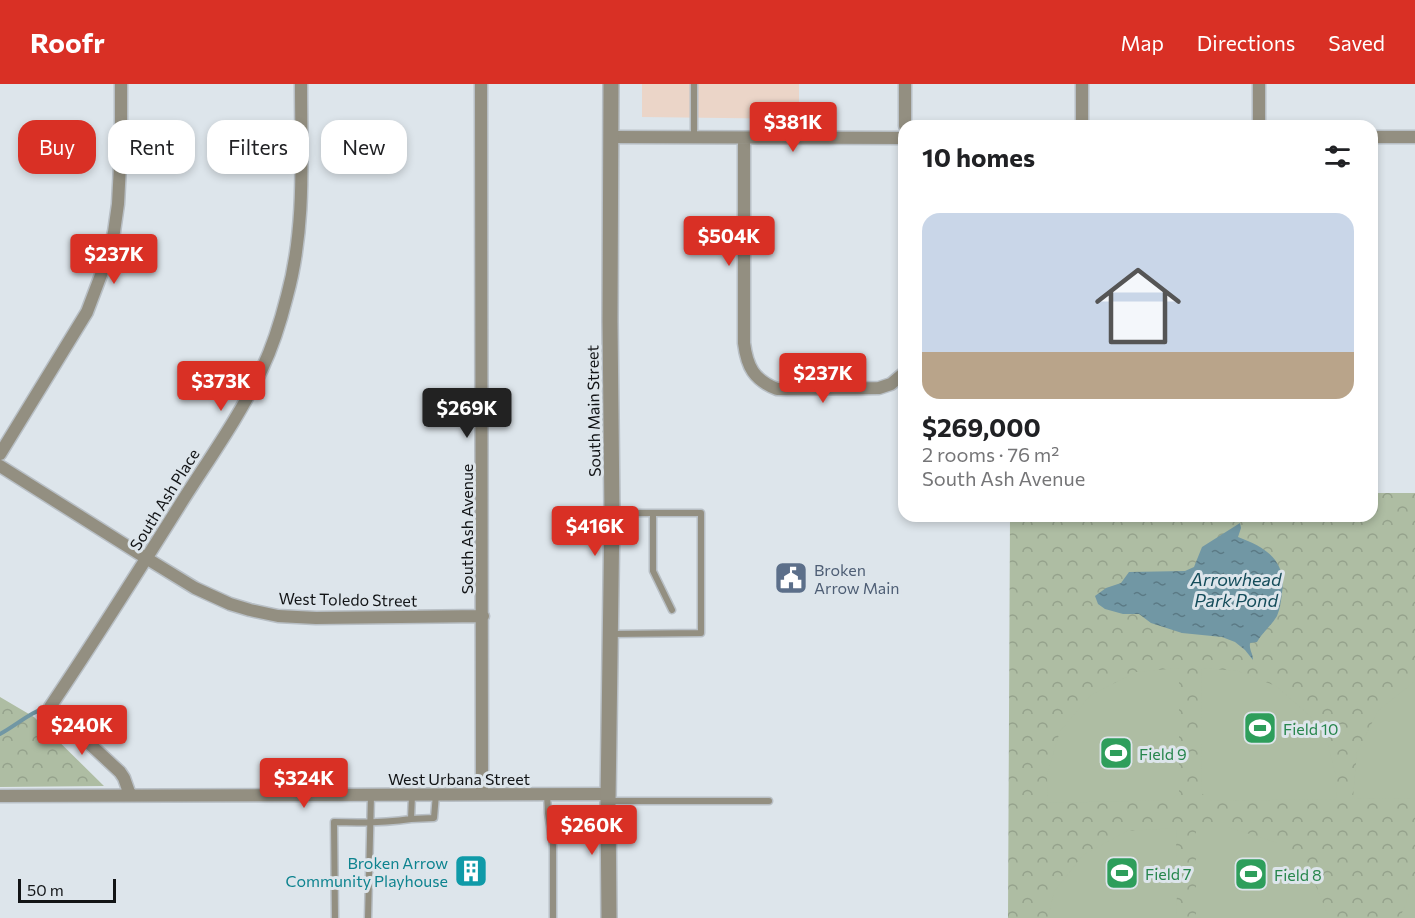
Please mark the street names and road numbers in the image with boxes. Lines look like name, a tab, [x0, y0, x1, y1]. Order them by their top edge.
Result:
street label: South Main Street	[582, 345, 604, 477]
street label: South Ash Place	[125, 445, 203, 553]
street label: South Ash Avenue	[457, 464, 476, 594]
street label: West Toledo Street	[279, 588, 418, 610]
street label: West Urbana Street	[388, 769, 531, 788]

